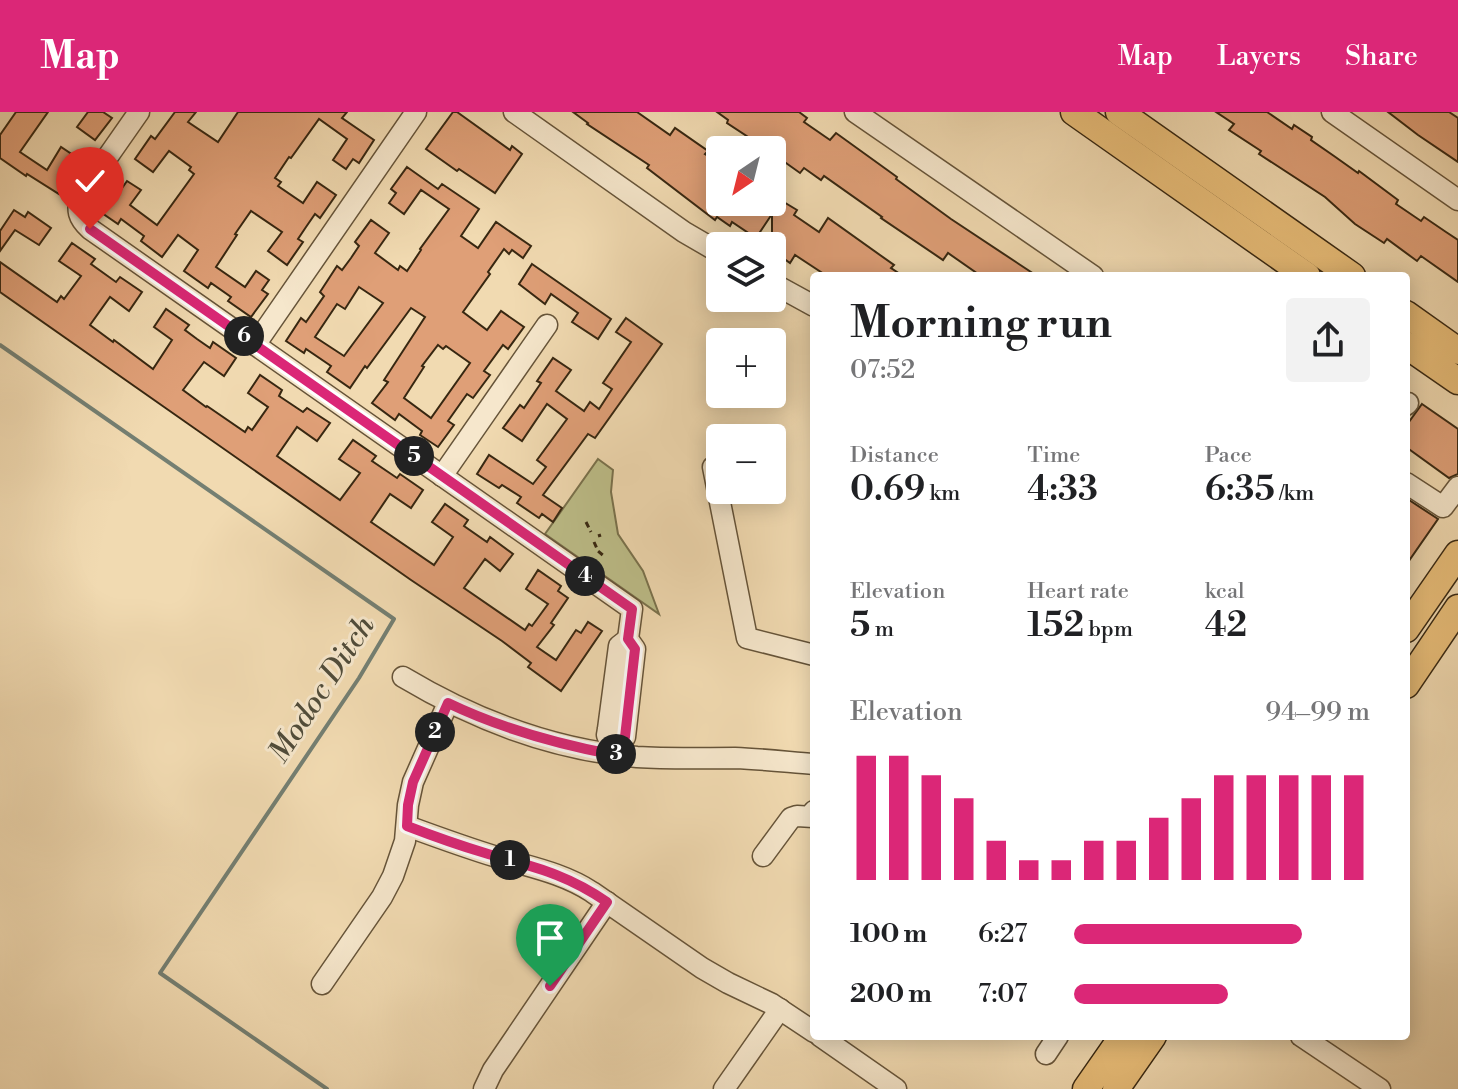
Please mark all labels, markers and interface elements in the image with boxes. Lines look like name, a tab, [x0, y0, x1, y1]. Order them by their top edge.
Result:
text: Map	[40, 33, 120, 80]
text: Map	[1118, 39, 1173, 74]
text: Layers	[1217, 39, 1301, 74]
text: Share	[1345, 39, 1418, 74]
north arrow	[706, 136, 786, 216]
map controls	[706, 136, 786, 504]
pin	[56, 147, 124, 229]
icon: check	[68, 159, 112, 203]
button: layers	[706, 232, 786, 312]
text: Morning run	[850, 296, 1112, 351]
button: share	[1286, 298, 1370, 382]
pin: 6	[224, 316, 264, 356]
text: 6	[237, 322, 251, 349]
button: +	[706, 328, 786, 408]
text: 07:52	[850, 354, 915, 386]
button: −	[706, 424, 786, 504]
pin: 5	[394, 436, 434, 476]
text: 5	[407, 442, 421, 469]
text: Distance	[850, 442, 939, 469]
text: Time	[1027, 442, 1080, 469]
text: Pace	[1205, 442, 1252, 469]
text: 0.69	[850, 469, 925, 511]
text: 4:33	[1027, 469, 1098, 511]
text: 6:35	[1205, 469, 1275, 511]
text: km	[925, 480, 960, 507]
text: /km	[1275, 480, 1314, 507]
pin: 4	[565, 556, 605, 596]
text: 4	[578, 562, 592, 589]
text: Elevation	[850, 578, 945, 605]
text: Heart rate	[1027, 578, 1129, 605]
text: kcal	[1205, 578, 1245, 605]
text: 5	[850, 605, 870, 647]
text: 152	[1027, 605, 1084, 647]
text: 42	[1205, 605, 1247, 647]
water label: Modoc Ditch	[260, 609, 384, 770]
text: m	[870, 616, 894, 643]
text: bpm	[1084, 616, 1133, 643]
text: Elevation	[850, 696, 963, 728]
text: 94–99 m	[1265, 696, 1370, 728]
pin: 2	[415, 712, 455, 752]
text: 2	[428, 718, 442, 745]
pin: 3	[596, 734, 636, 774]
text: 3	[609, 740, 623, 767]
pin: 1	[490, 840, 530, 880]
text: 1	[505, 846, 515, 873]
pin	[516, 904, 584, 986]
icon: arrive	[528, 916, 572, 960]
text: 100 m	[850, 918, 927, 950]
text: 6:27	[978, 918, 1027, 950]
text: 200 m	[850, 978, 932, 1010]
text: 7:07	[978, 978, 1027, 1010]

